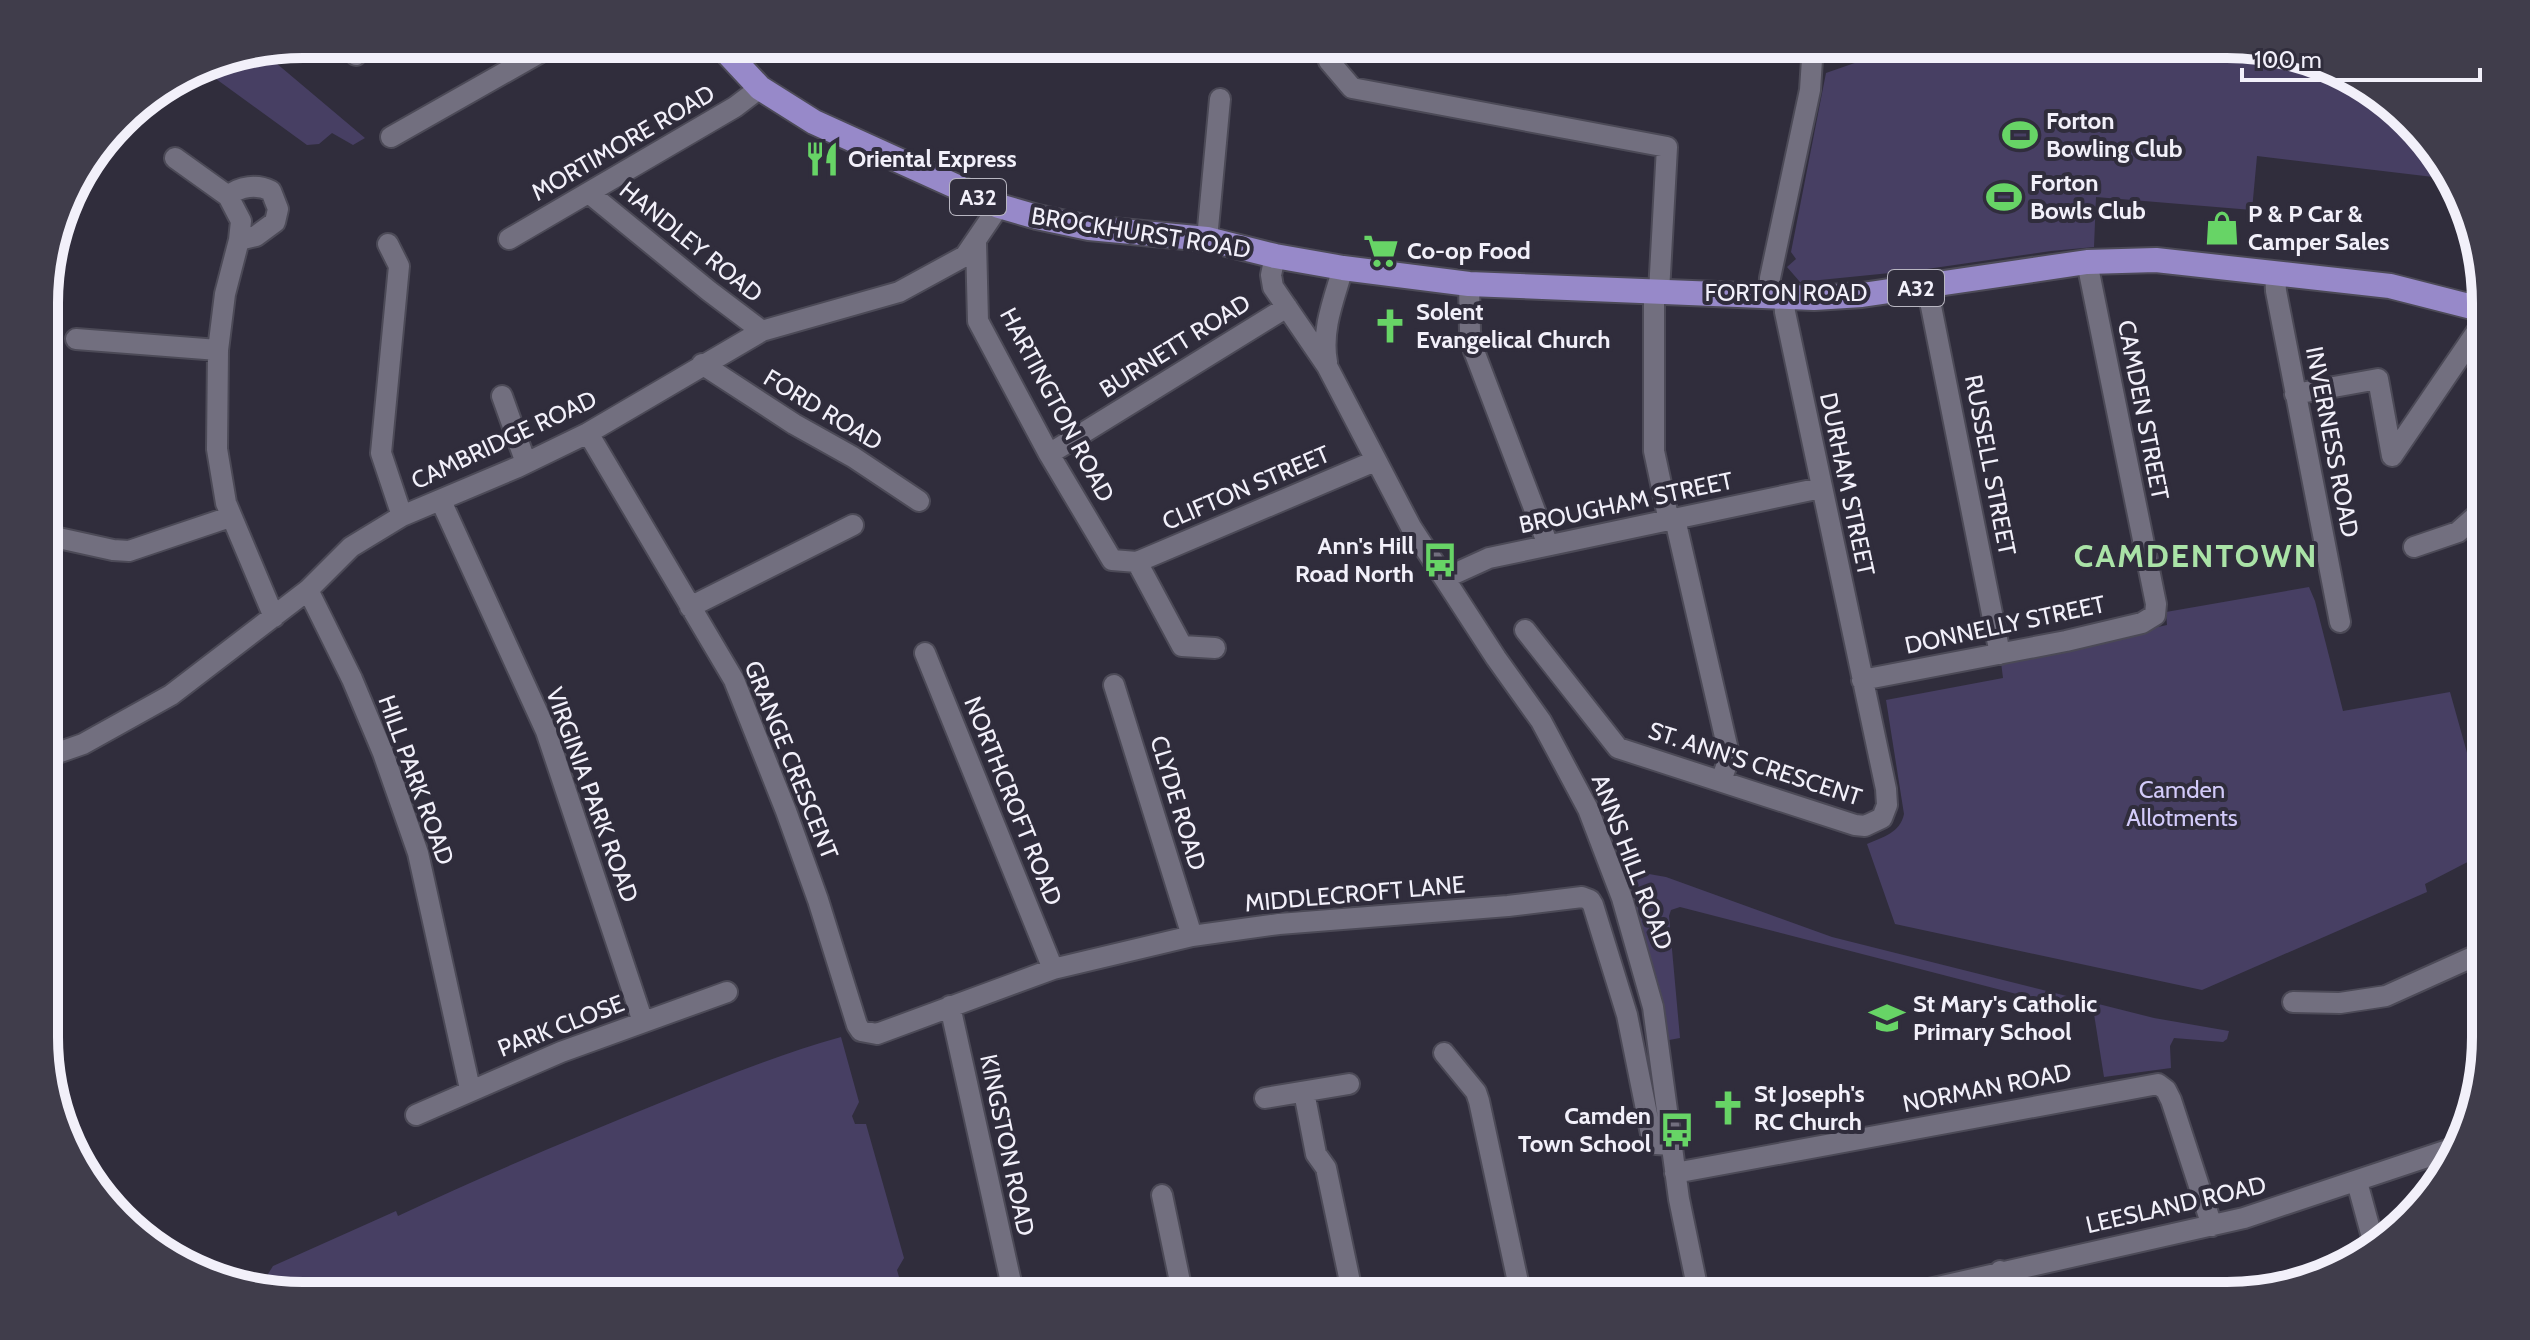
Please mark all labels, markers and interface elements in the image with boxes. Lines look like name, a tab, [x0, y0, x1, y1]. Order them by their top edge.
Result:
scale bar	[2242, 32, 2480, 82]
text: 100 m	[2254, 45, 2322, 74]
street label: MORTIMORE ROAD	[526, 78, 720, 207]
place label: Forton Bowling Club	[2046, 106, 2183, 163]
sports icon: Forton Bowling Club	[2001, 116, 2039, 154]
restaurant icon: Oriental Express	[803, 140, 841, 178]
place label: Oriental Express	[848, 144, 1017, 173]
place label: Forton Bowls Club	[2030, 168, 2146, 225]
street label: HANDLEY ROAD	[614, 175, 769, 308]
sports icon: Forton Bowls Club	[1985, 178, 2023, 216]
road number: A32	[950, 179, 1006, 215]
place label: P & P Car & Camper Sales	[2248, 199, 2389, 256]
street label: BROCKHURST ROAD	[1029, 201, 1253, 264]
shop icon: P & P Car & Camper Sales	[2203, 209, 2241, 247]
supermarket icon: Co-op Food	[1362, 232, 1400, 270]
place label: Co-op Food	[1407, 236, 1531, 265]
road number: A32	[1888, 270, 1944, 306]
street label: FORTON ROAD	[1705, 278, 1867, 307]
street label: BURNETT ROAD	[1094, 288, 1255, 404]
place label: Solent Evangelical Church	[1416, 297, 1610, 354]
street label: HARTINGTON ROAD	[994, 303, 1121, 507]
church icon: Solent Evangelical Church	[1371, 307, 1409, 345]
street label: CAMDEN STREET	[2112, 317, 2175, 503]
street label: INVERNESS ROAD	[2300, 344, 2365, 540]
street label: FORD ROAD	[759, 363, 888, 456]
street label: RUSSELL STREET	[1959, 372, 2022, 558]
street label: CAMBRIDGE ROAD	[407, 384, 601, 495]
street label: DURHAM STREET	[1814, 390, 1881, 578]
street label: CLIFTON STREET	[1158, 439, 1334, 536]
street label: BROUGHAM STREET	[1516, 466, 1736, 539]
place label: Ann's Hill Road North	[1295, 531, 1414, 588]
district label: CAMDENTOWN	[2074, 536, 2318, 575]
bus stop icon: Ann's Hill Road North	[1421, 541, 1459, 579]
street label: DONNELLY STREET	[1902, 589, 2108, 660]
street label: GRANGE CRESCENT	[738, 656, 845, 863]
street label: VIRGINIA PARK ROAD	[540, 683, 645, 906]
street label: HILL PARK ROAD	[372, 691, 461, 869]
street label: NORTHCROFT ROAD	[958, 692, 1069, 910]
street label: ST. ANN'S CRESCENT	[1645, 715, 1866, 812]
street label: CLYDE ROAD	[1144, 732, 1213, 874]
street label: ANNS HILL ROAD	[1586, 770, 1679, 954]
park label: Camden Allotments	[2126, 775, 2238, 832]
street label: MIDDLECROFT LANE	[1244, 869, 1466, 918]
street label: PARK CLOSE	[494, 988, 628, 1063]
place label: St Mary's Catholic Primary School	[1913, 989, 2097, 1046]
school or university icon: St Mary's Catholic Primary School	[1868, 999, 1906, 1037]
street label: KINGSTON ROAD	[974, 1052, 1041, 1238]
street label: NORMAN ROAD	[1900, 1057, 2074, 1118]
place label: St Joseph's RC Church	[1754, 1079, 1865, 1136]
church icon: St Joseph's RC Church	[1709, 1089, 1747, 1127]
place label: Camden Town School	[1518, 1101, 1651, 1158]
bus stop icon: Camden Town School	[1658, 1111, 1696, 1149]
street label: LEESLAND ROAD	[2083, 1170, 2269, 1239]

